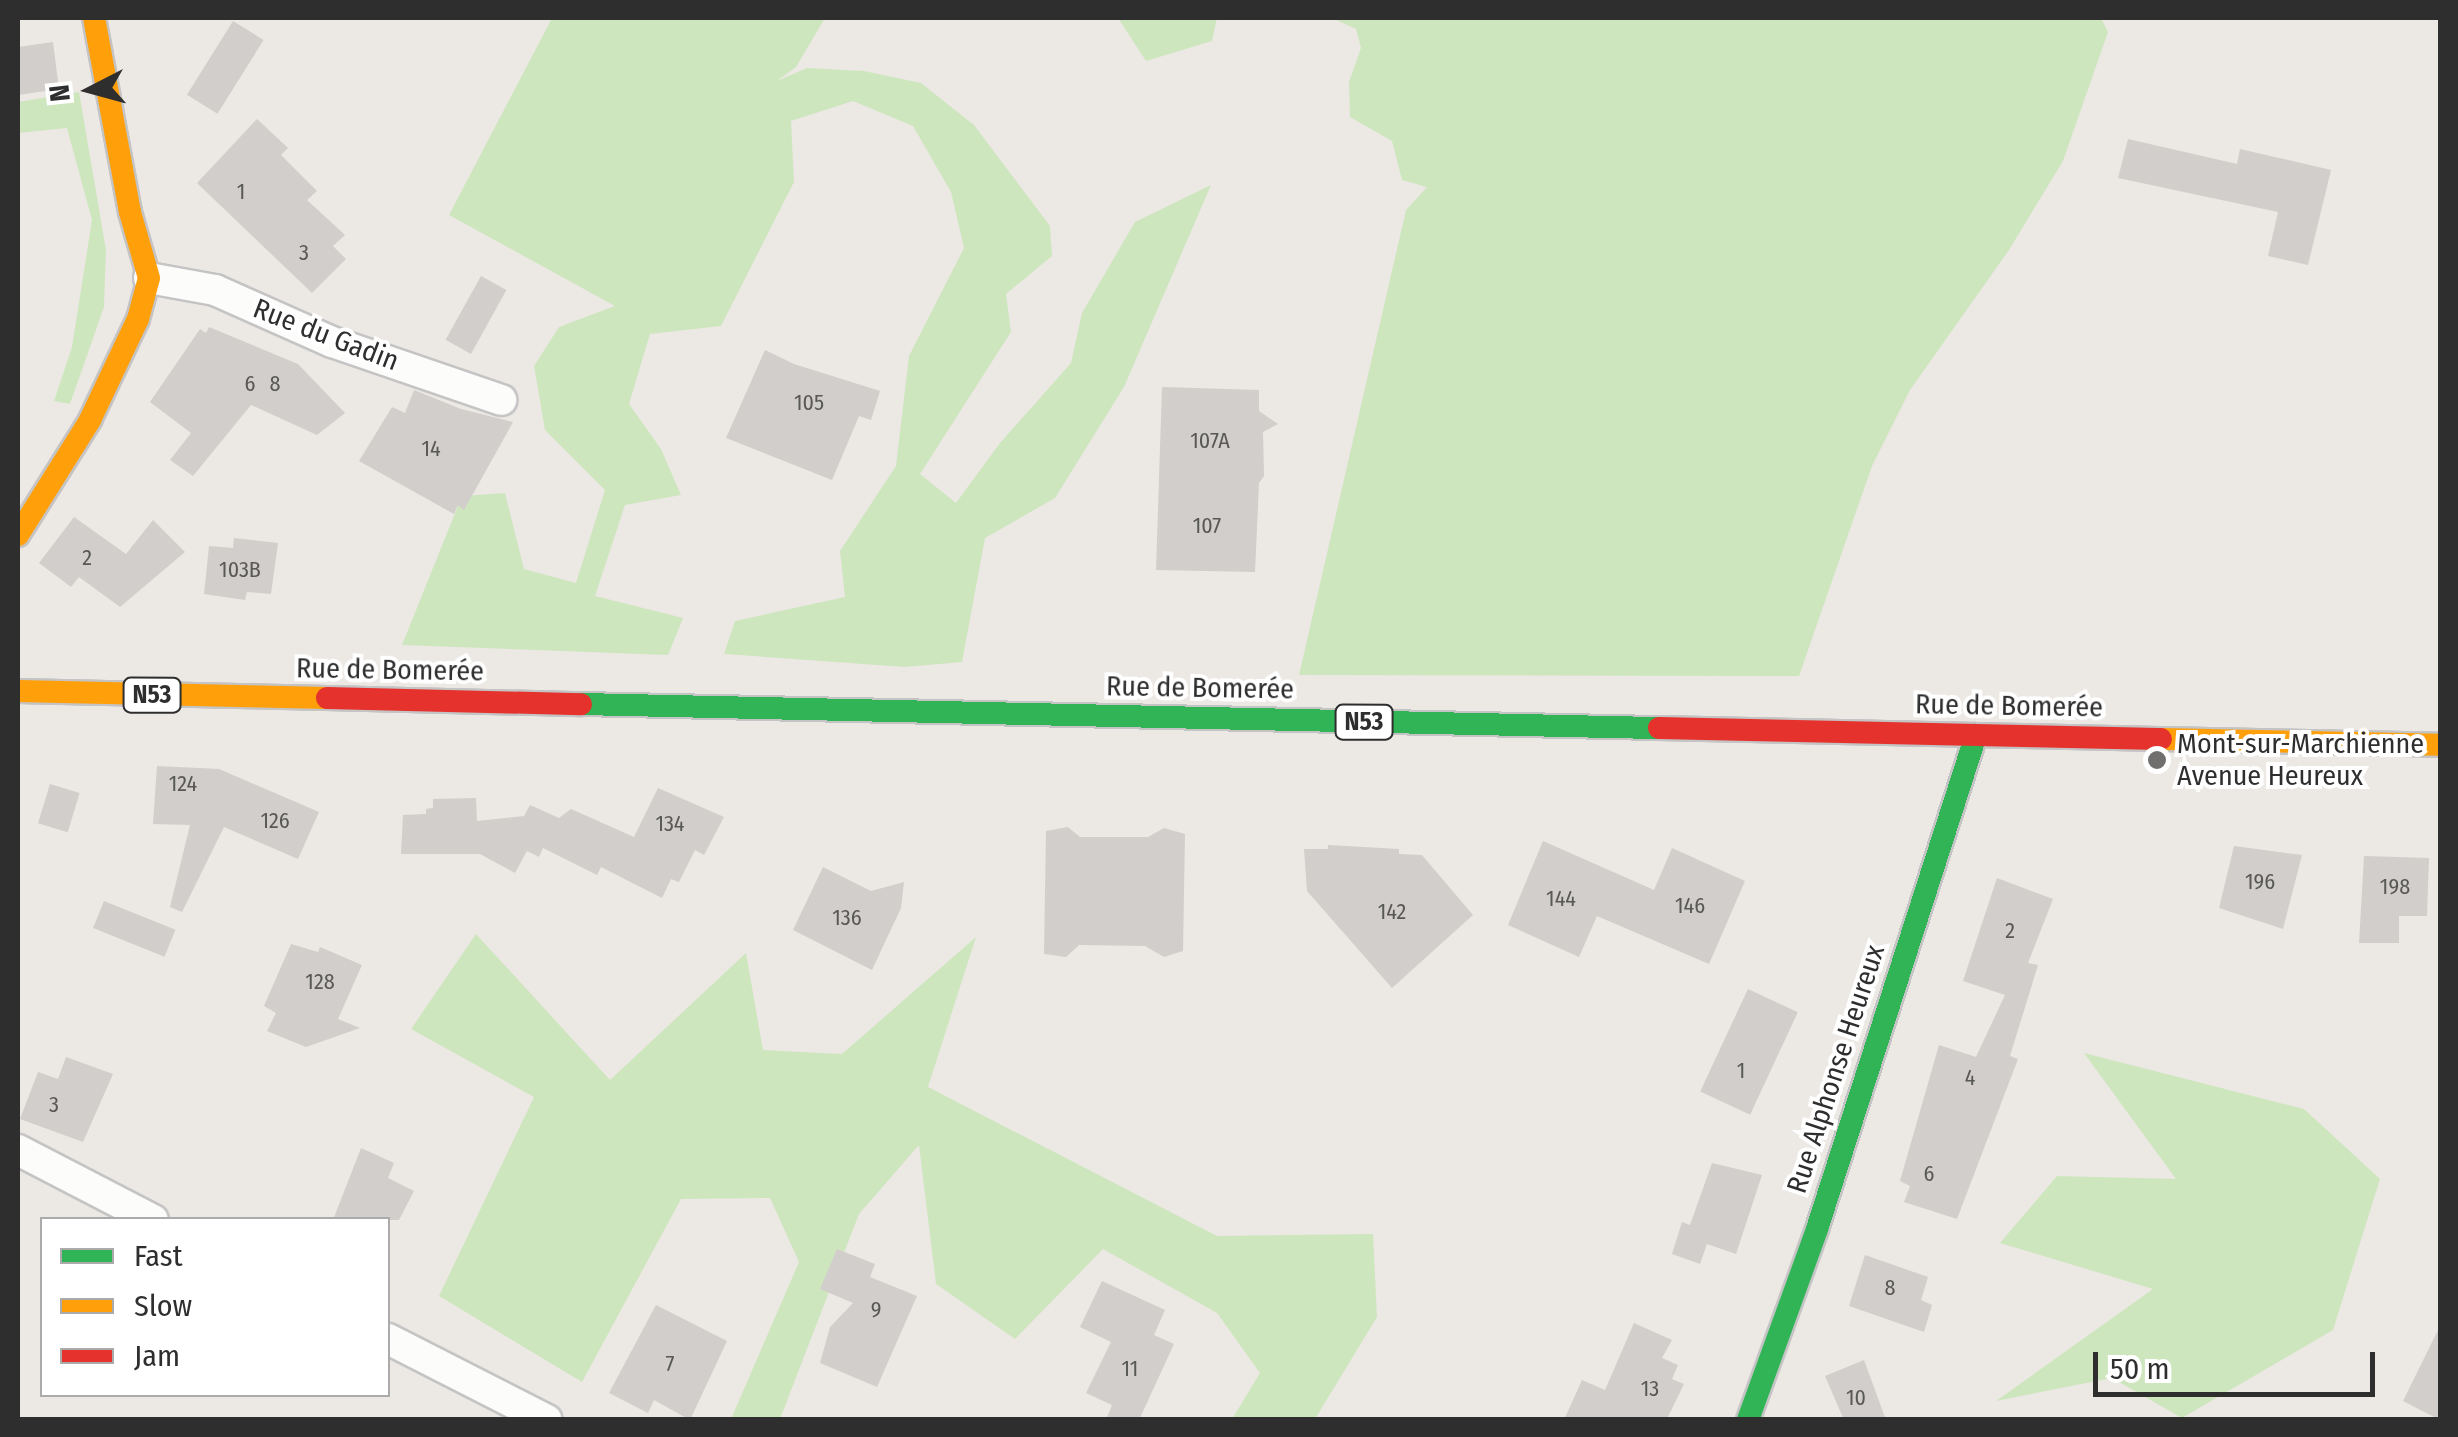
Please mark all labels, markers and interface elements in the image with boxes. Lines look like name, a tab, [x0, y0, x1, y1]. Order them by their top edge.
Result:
north arrow	[40, 40, 140, 140]
text: N	[42, 83, 77, 103]
house number: 1	[237, 179, 245, 205]
house number: 3	[299, 240, 309, 266]
street label: Rue du Gadin	[248, 292, 404, 378]
house number: 6	[245, 371, 255, 397]
house number: 8	[270, 371, 280, 397]
house number: 105	[794, 390, 824, 416]
house number: 107A	[1190, 428, 1230, 454]
house number: 14	[421, 436, 441, 462]
house number: 107	[1193, 513, 1221, 539]
house number: 2	[82, 545, 92, 571]
house number: 103B	[219, 557, 261, 583]
street label: Rue de Bomerée	[296, 652, 484, 688]
street label: Rue de Bomerée	[1106, 670, 1294, 706]
road number: N53	[122, 675, 182, 715]
street label: Rue de Bomerée	[1915, 688, 2103, 724]
road number: N53	[1334, 702, 1394, 742]
place label: Mont-sur-Marchienne Avenue Heureux	[2177, 727, 2424, 793]
marker: Mont-sur-Marchienne Avenue Heureux	[2146, 749, 2168, 771]
house number: 124	[169, 771, 197, 797]
house number: 126	[260, 808, 290, 834]
house number: 134	[655, 811, 685, 837]
house number: 196	[2245, 869, 2275, 895]
house number: 198	[2380, 874, 2410, 900]
house number: 144	[1546, 886, 1576, 912]
house number: 146	[1675, 893, 1705, 919]
house number: 142	[1378, 899, 1406, 925]
house number: 136	[832, 905, 862, 931]
house number: 2	[2005, 918, 2015, 944]
street label: Rue Alphonse Heureux	[1780, 941, 1892, 1197]
house number: 128	[305, 969, 335, 995]
house number: 1	[1737, 1058, 1745, 1084]
house number: 4	[1965, 1065, 1975, 1091]
house number: 3	[49, 1092, 59, 1118]
house number: 6	[1924, 1161, 1934, 1187]
legend	[40, 1217, 390, 1397]
text: Fast	[134, 1238, 182, 1274]
house number: 8	[1885, 1275, 1895, 1301]
text: Slow	[134, 1288, 192, 1324]
house number: 9	[871, 1297, 881, 1323]
scale bar	[2098, 1332, 2380, 1394]
text: Jam	[134, 1338, 180, 1374]
house number: 7	[666, 1351, 674, 1377]
text: 50 m	[2110, 1351, 2170, 1387]
house number: 11	[1122, 1356, 1138, 1382]
house number: 13	[1641, 1376, 1659, 1402]
house number: 10	[1846, 1385, 1866, 1411]

